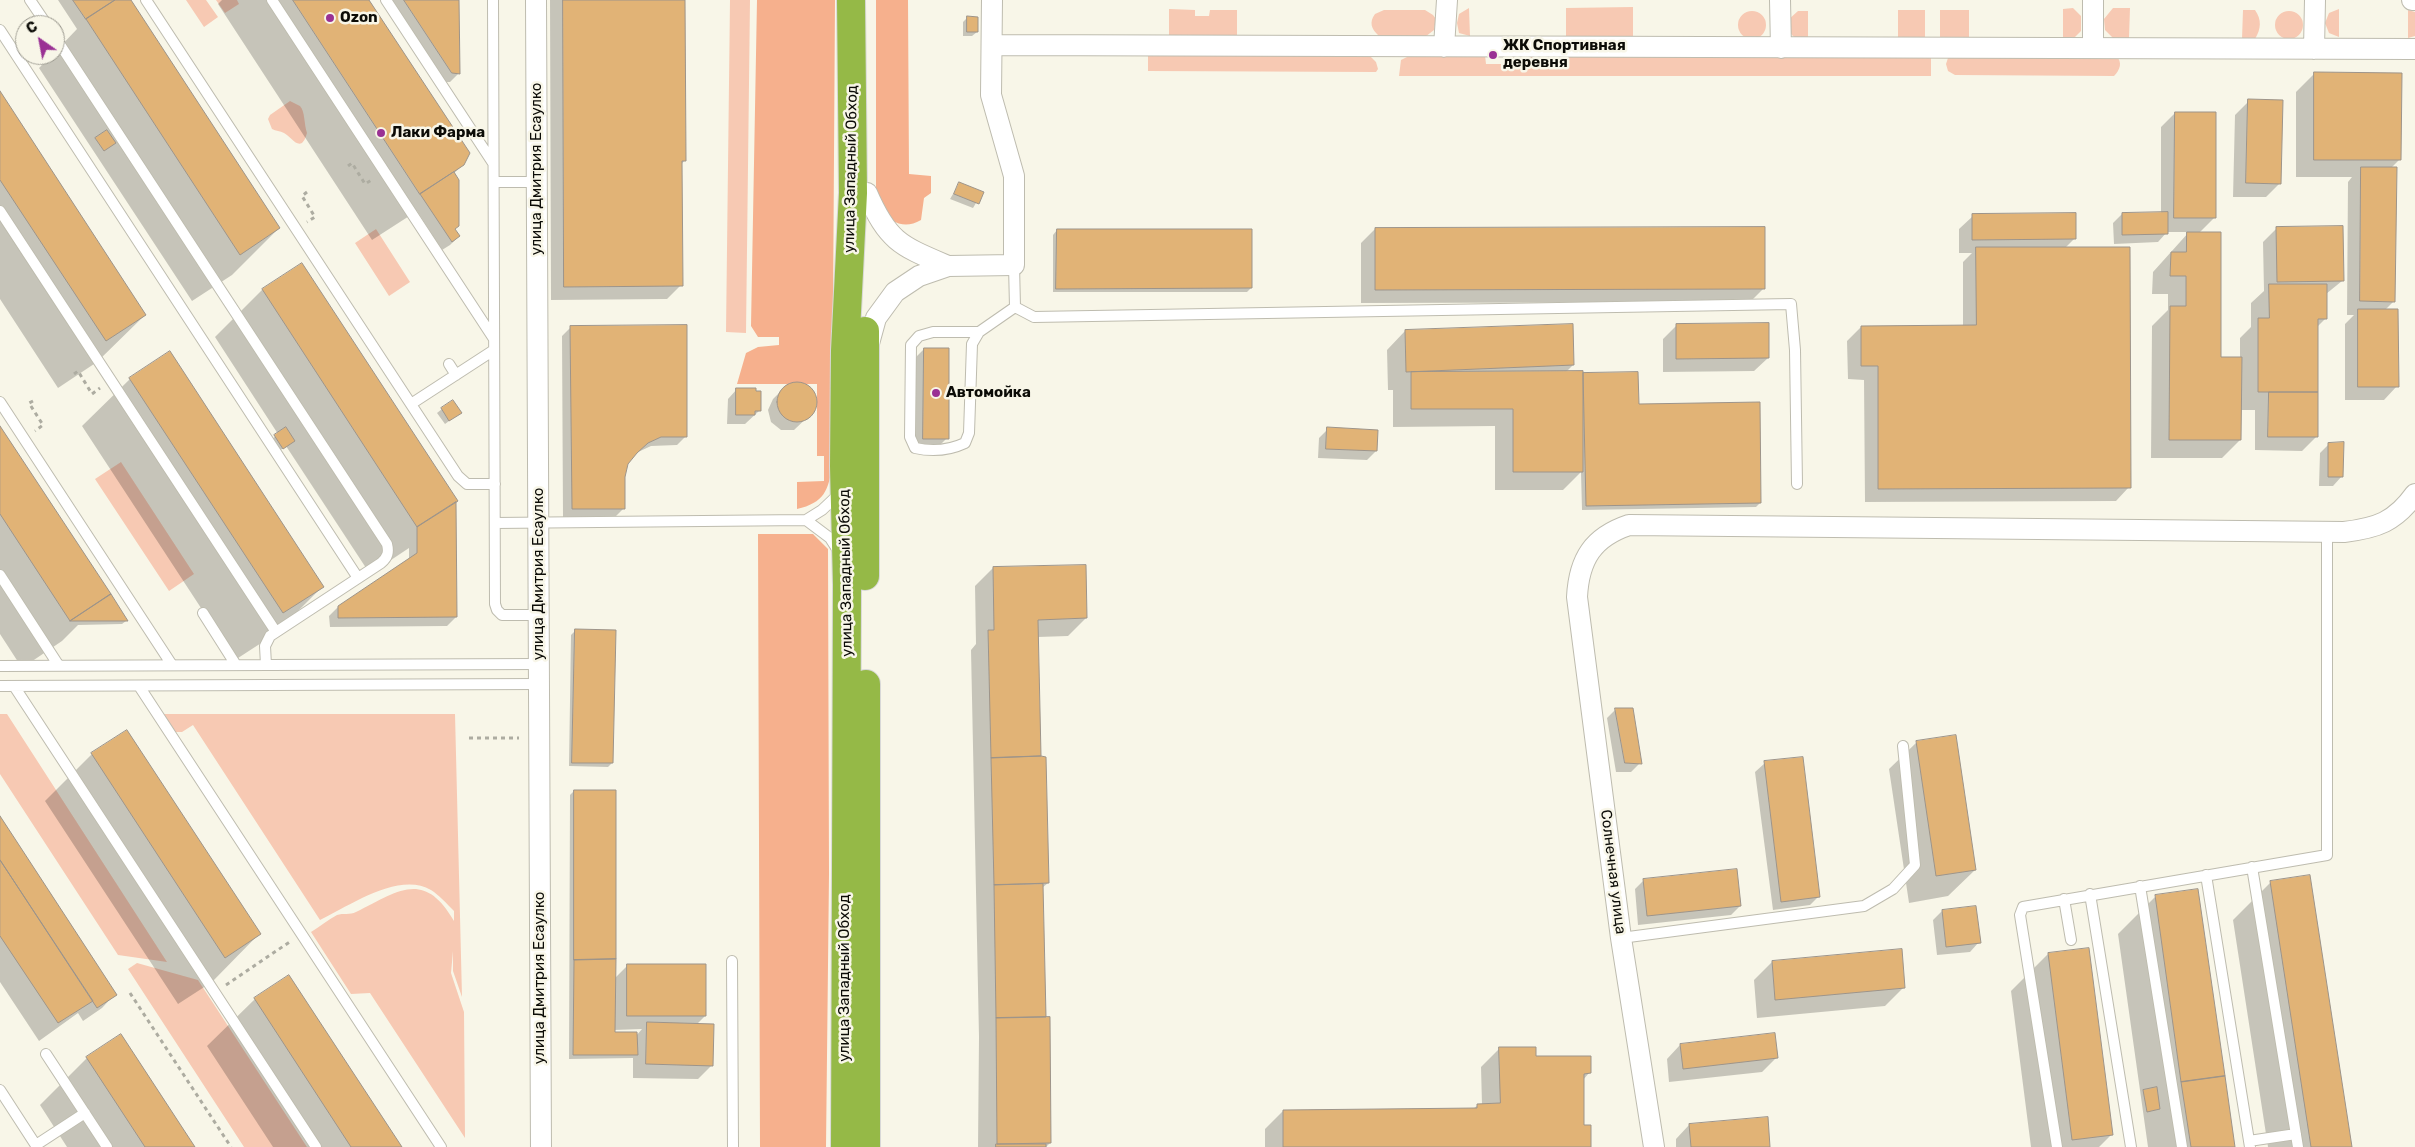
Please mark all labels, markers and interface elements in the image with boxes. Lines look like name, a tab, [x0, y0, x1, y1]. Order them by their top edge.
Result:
place label: Ozon	[340, 9, 378, 27]
marker: Ozon	[324, 12, 336, 24]
north arrow	[15, 15, 65, 65]
text: С	[23, 18, 41, 38]
place label: ЖК Спортивная деревня	[1503, 37, 1626, 72]
marker: ЖК Спортивная деревня	[1487, 49, 1499, 61]
street label: улица Дмитрия Есаулко	[528, 83, 546, 255]
street label: улица Западный Обход	[841, 85, 861, 253]
place label: Лаки Фарма	[391, 124, 485, 142]
marker: Лаки Фарма	[375, 127, 387, 139]
place label: Автомойка	[946, 384, 1031, 402]
marker: Автомойка	[930, 387, 942, 399]
street label: улица Дмитрия Есаулко	[530, 488, 548, 660]
street label: улица Западный Обход	[836, 489, 856, 657]
street label: Солнечная улица	[1596, 809, 1630, 935]
street label: улица Дмитрия Есаулко	[531, 892, 549, 1064]
street label: улица Западный Обход	[836, 894, 854, 1062]

